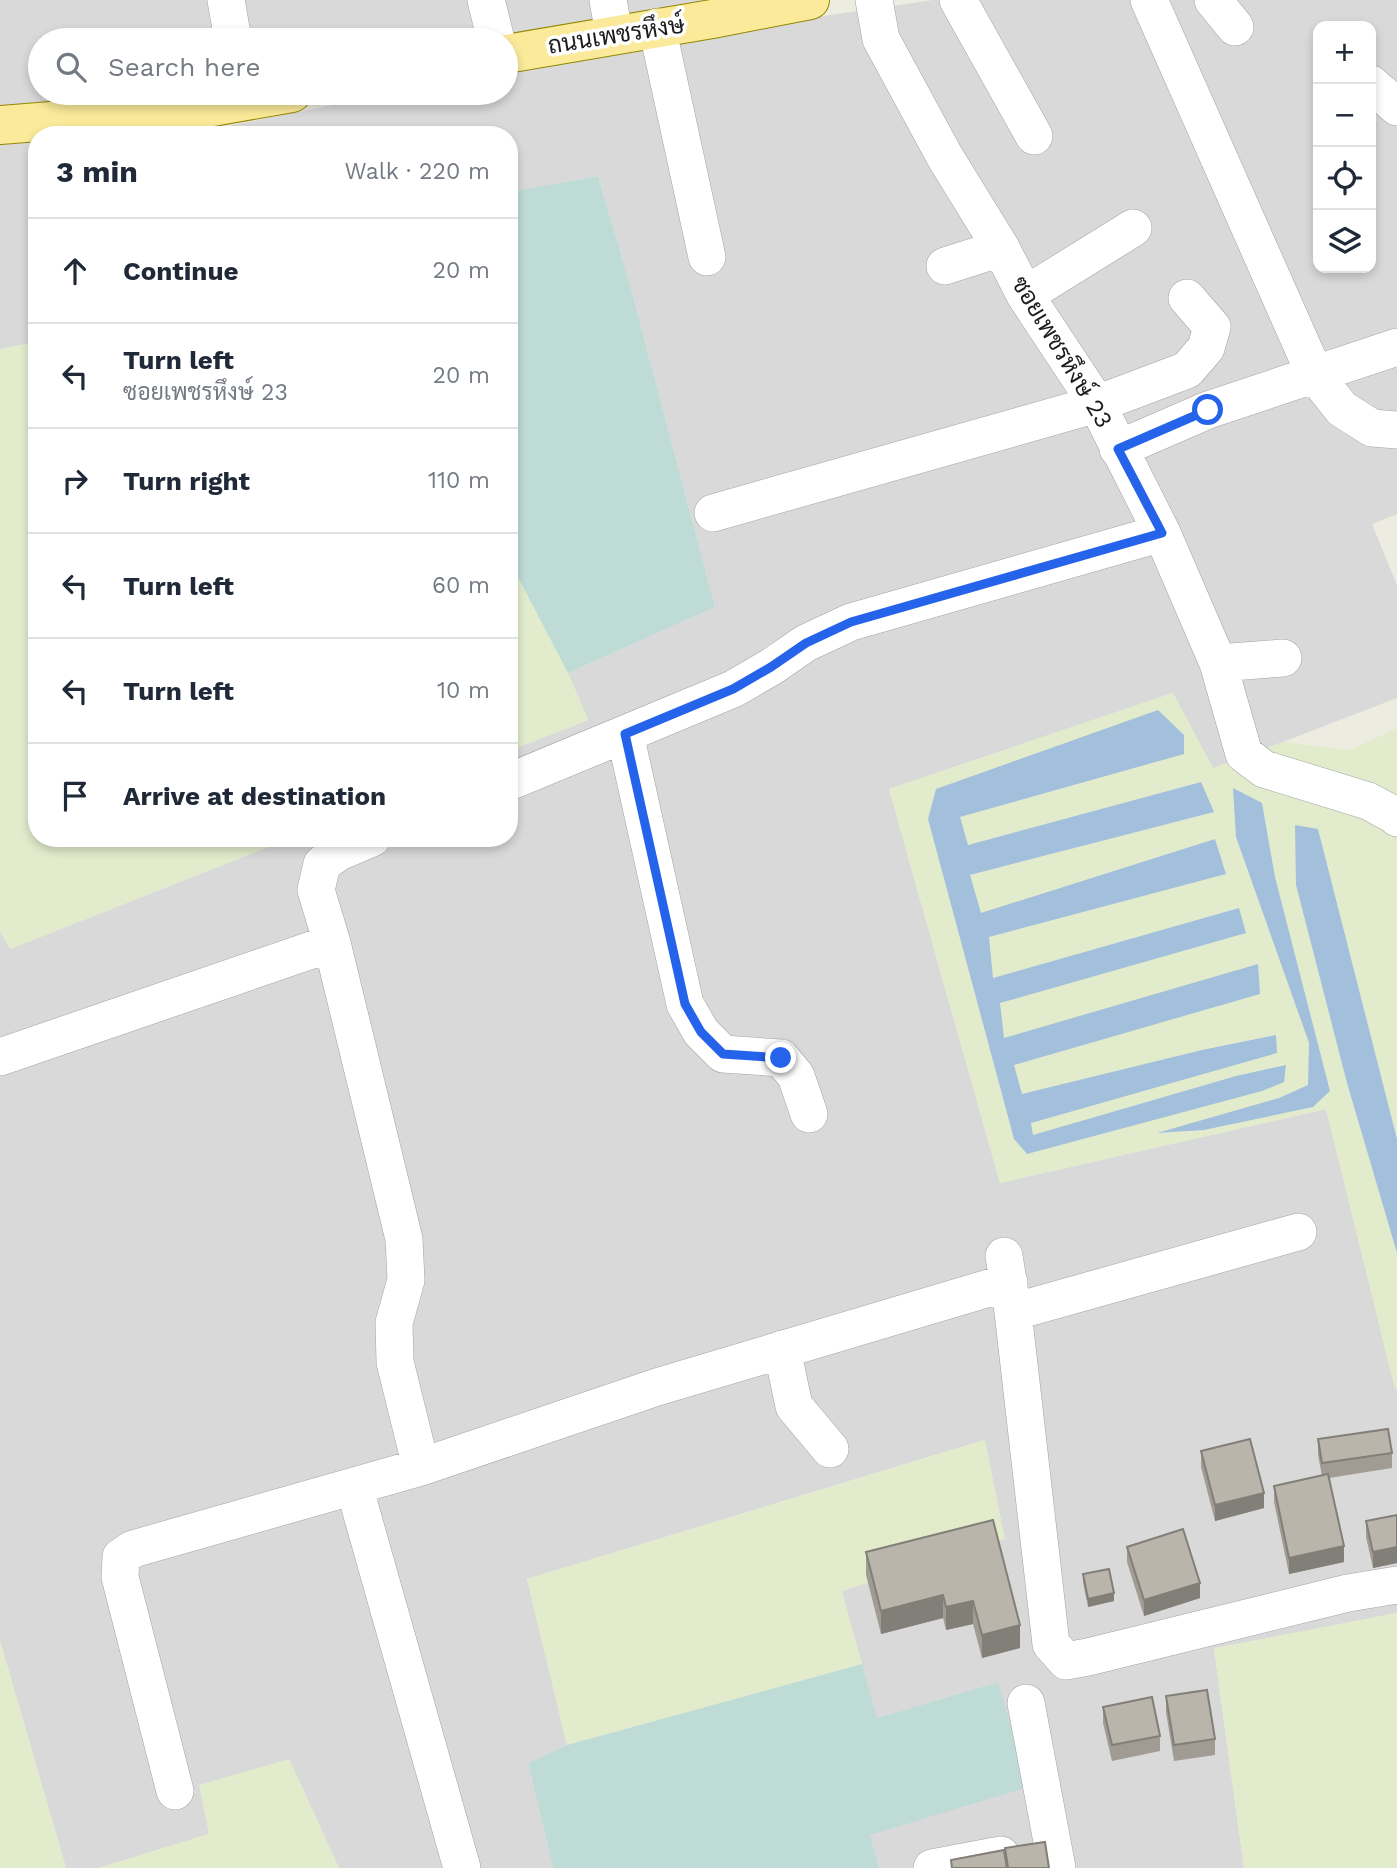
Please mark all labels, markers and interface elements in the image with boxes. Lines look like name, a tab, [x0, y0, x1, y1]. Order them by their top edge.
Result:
street label: ถนนเพชรหึงษ์	[545, 8, 687, 60]
map controls	[1313, 21, 1376, 273]
button: +	[1313, 21, 1376, 84]
search box	[28, 28, 518, 105]
icon: search	[52, 48, 90, 86]
text: Search here	[108, 52, 260, 82]
button: −	[1313, 84, 1376, 147]
button: locate	[1313, 147, 1376, 210]
text: 3 min	[56, 154, 138, 189]
text: Walk · 220 m	[344, 158, 490, 185]
button: layers	[1313, 210, 1376, 273]
icon: ahead	[56, 252, 94, 290]
text: Continue	[123, 256, 239, 286]
text: 20 m	[433, 257, 490, 284]
street label: ซอยเพชรหึงษ์ 23	[1006, 270, 1120, 433]
text: Turn left	[123, 345, 234, 375]
icon: left	[56, 357, 94, 395]
text: 20 m	[433, 362, 490, 389]
text: ซอยเพชรหึงษ์ 23	[123, 379, 288, 406]
route start	[1192, 394, 1223, 425]
icon: right	[56, 462, 94, 500]
text: Turn right	[123, 466, 250, 496]
text: 110 m	[428, 467, 490, 494]
icon: left	[56, 567, 94, 605]
text: Turn left	[123, 571, 234, 601]
text: 60 m	[432, 572, 490, 599]
icon: left	[56, 672, 94, 710]
text: Turn left	[123, 676, 234, 706]
text: 10 m	[437, 677, 490, 704]
icon: arrive	[56, 777, 94, 815]
text: Arrive at destination	[123, 781, 386, 811]
route end	[765, 1042, 796, 1073]

